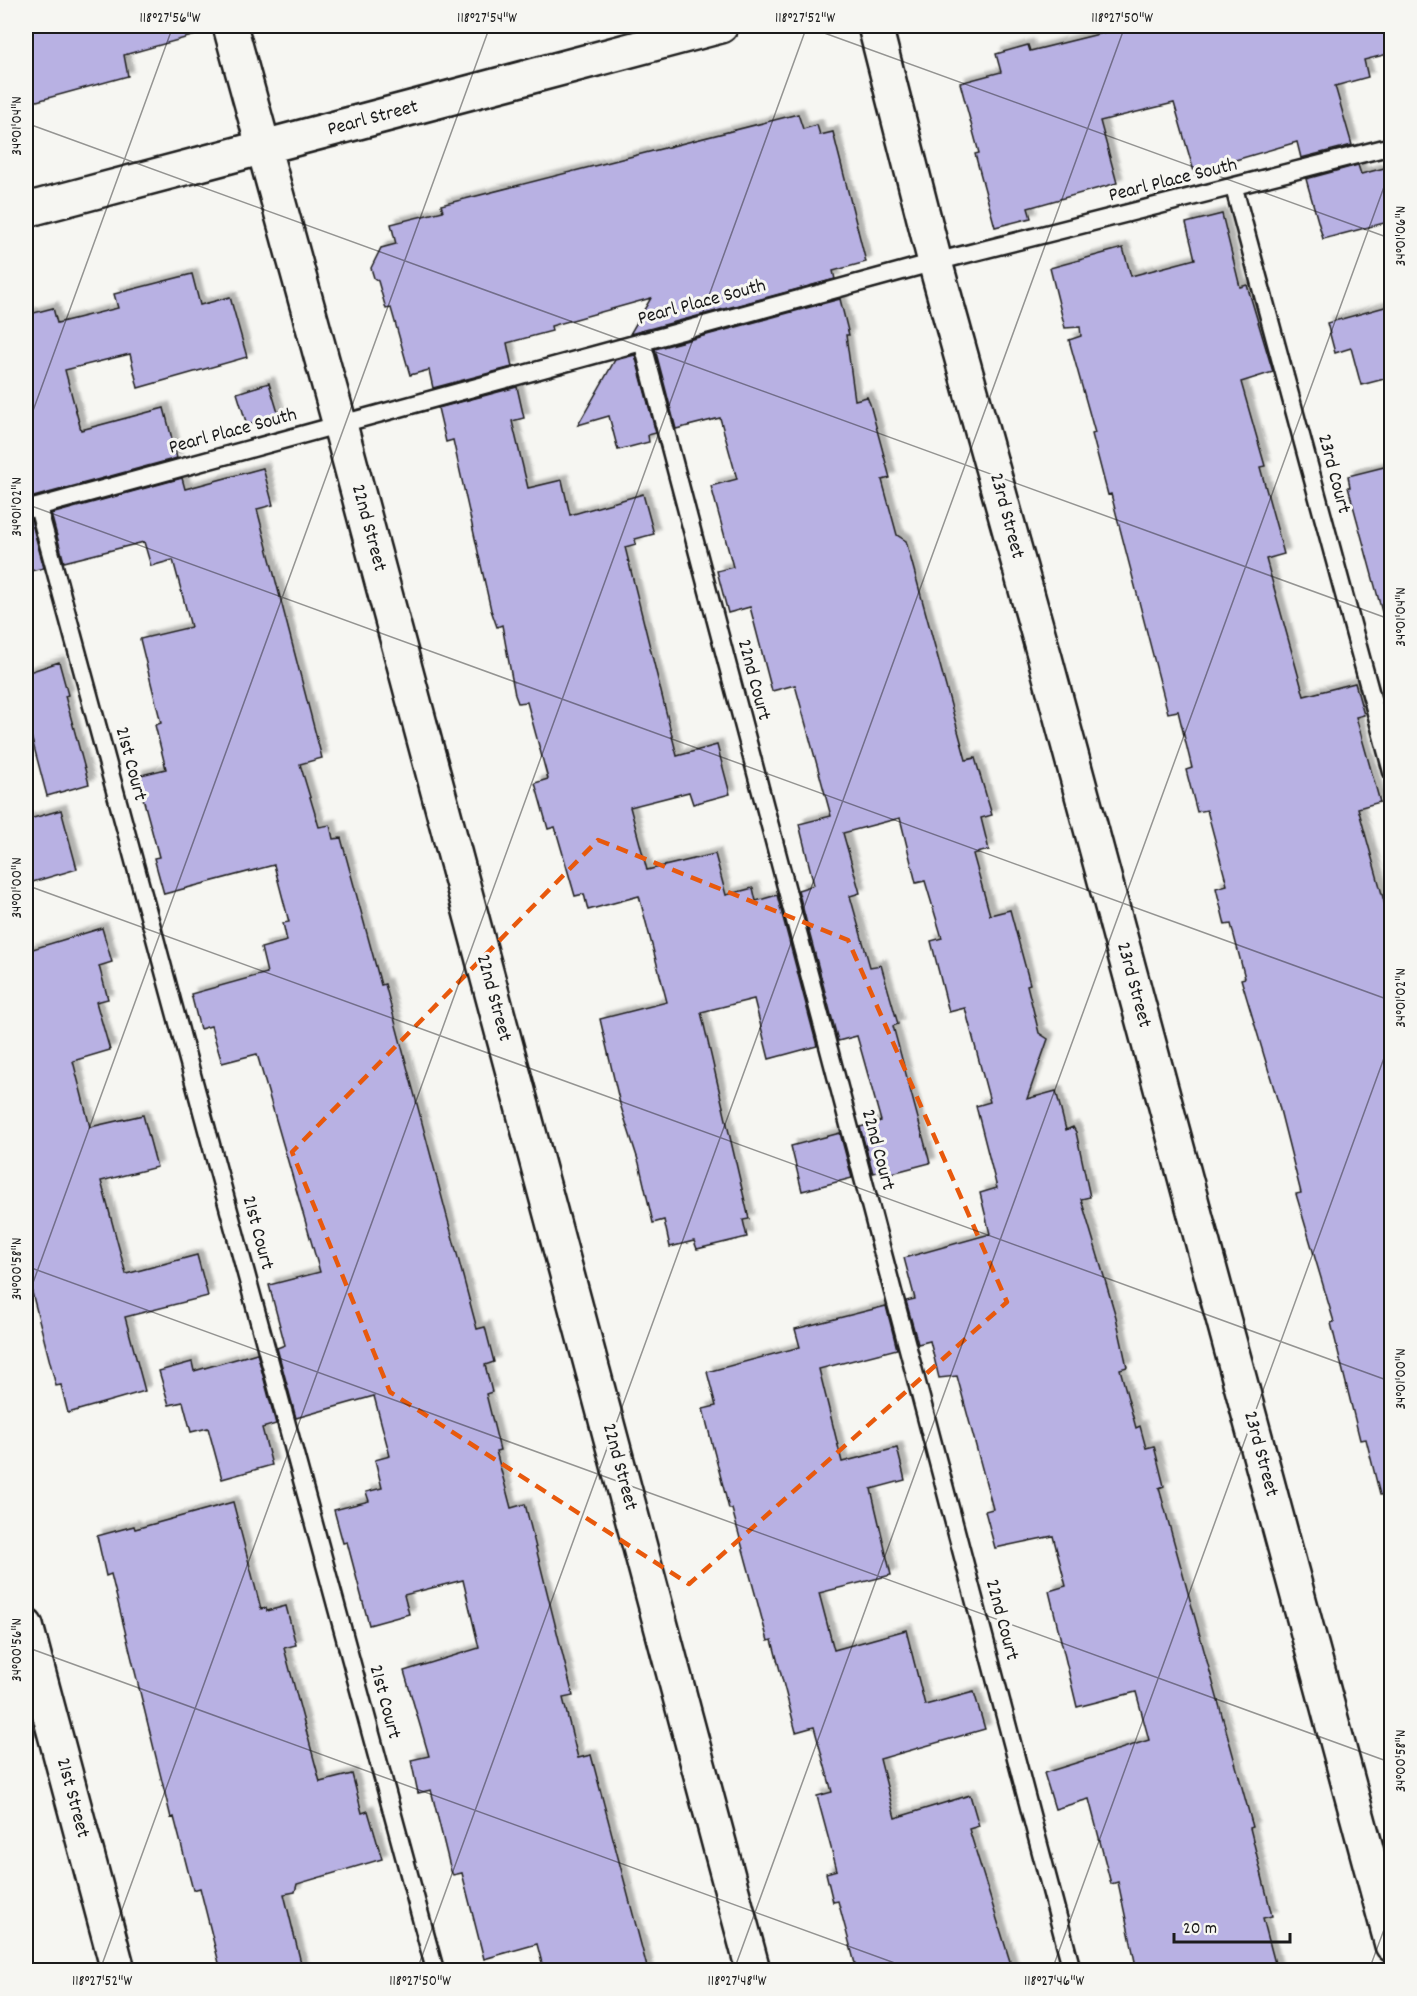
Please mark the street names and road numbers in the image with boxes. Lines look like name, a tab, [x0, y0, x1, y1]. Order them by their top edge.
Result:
street label: Pearl Street	[325, 93, 421, 145]
street label: Pearl Place South	[1106, 152, 1240, 210]
street label: Pearl Place South	[635, 272, 769, 334]
street label: Pearl Place South	[166, 401, 300, 463]
street label: 23rd Court	[1309, 431, 1357, 517]
street label: 23rd Street	[981, 470, 1031, 562]
street label: 22nd Street	[343, 481, 393, 575]
street label: 22nd Court	[729, 636, 777, 724]
street label: 21st Court	[107, 724, 153, 804]
street label: 23rd Street	[1108, 939, 1158, 1031]
street label: 22nd Street	[468, 951, 518, 1045]
street label: 22nd Court	[853, 1106, 901, 1194]
street label: 21st Court	[234, 1193, 280, 1273]
street label: 23rd Street	[1235, 1408, 1285, 1500]
street label: 22nd Street	[594, 1420, 644, 1514]
street label: 22nd Court	[977, 1576, 1025, 1664]
street label: 21st Court	[361, 1662, 407, 1742]
street label: 21st Street	[48, 1755, 96, 1841]

